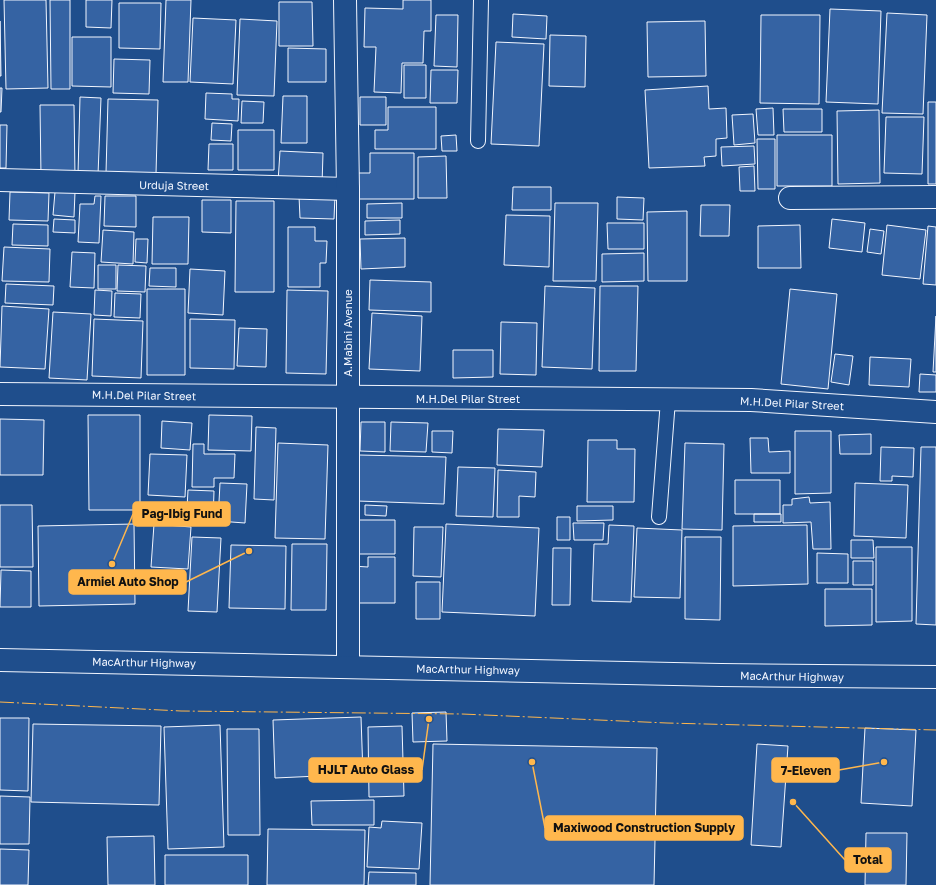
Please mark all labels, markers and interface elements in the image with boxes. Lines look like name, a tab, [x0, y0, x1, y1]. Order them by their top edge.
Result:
street label: Urduja Street	[139, 178, 209, 192]
street label: A.Mabini Avenue	[341, 289, 354, 377]
street label: M.H.Del Pilar Street	[92, 388, 196, 402]
street label: M.H.Del Pilar Street	[416, 392, 520, 405]
street label: M.H.Del Pilar Street	[740, 394, 844, 412]
callout: Pag-Ibig Fund	[133, 502, 230, 526]
text: Pag-Ibig Fund	[142, 506, 222, 521]
callout: Armiel Auto Shop	[69, 570, 186, 594]
text: Armiel Auto Shop	[77, 574, 179, 589]
street label: MacArthur Highway	[92, 655, 196, 669]
street label: MacArthur Highway	[416, 662, 520, 676]
street label: MacArthur Highway	[740, 669, 844, 683]
callout: HJLT Auto Glass	[309, 758, 422, 782]
callout: 7-Eleven	[772, 758, 839, 782]
text: HJLT Auto Glass	[318, 762, 414, 777]
text: 7-Eleven	[781, 763, 831, 778]
callout: Maxiwood Construction Supply	[545, 816, 743, 840]
text: Maxiwood Construction Supply	[553, 820, 736, 835]
callout: Total	[845, 848, 891, 872]
text: Total	[853, 852, 883, 867]

